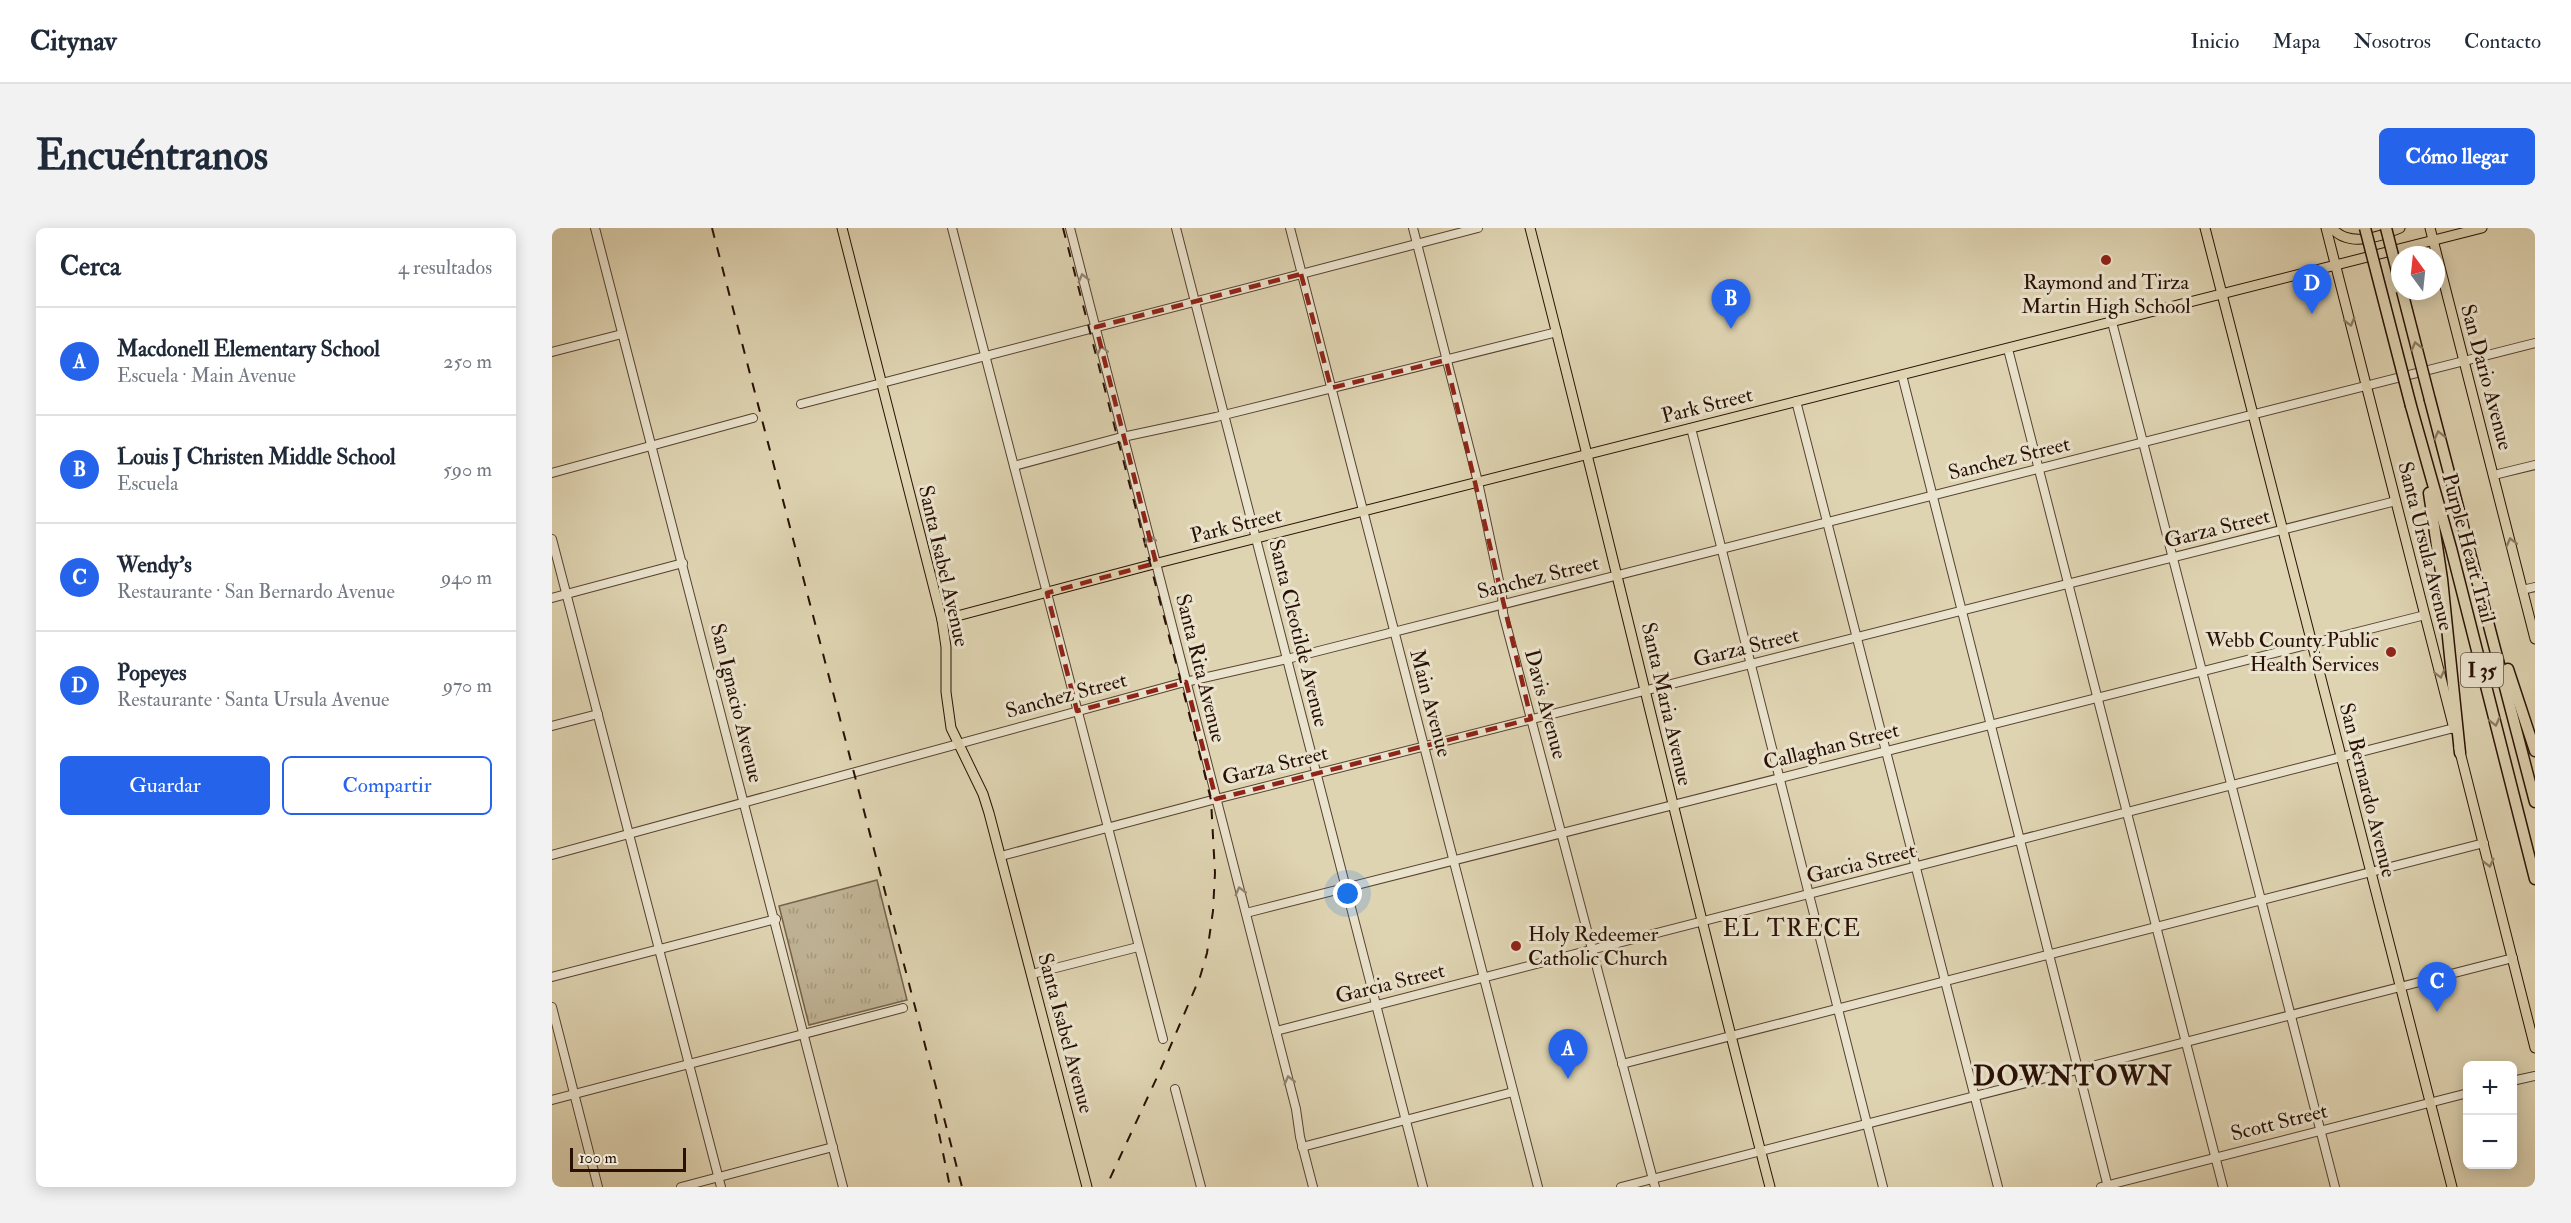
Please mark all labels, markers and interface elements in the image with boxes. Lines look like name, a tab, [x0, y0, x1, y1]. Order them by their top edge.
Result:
text: Citynav	[30, 24, 117, 59]
text: Inicio	[2190, 28, 2239, 55]
text: Mapa	[2272, 28, 2320, 55]
text: Nosotros	[2353, 28, 2431, 55]
text: Contacto	[2464, 28, 2541, 55]
button: Cómo llegar	[2379, 128, 2535, 185]
text: Encuéntranos	[36, 130, 268, 182]
north arrow	[2391, 246, 2445, 300]
text: Cerca	[60, 251, 121, 283]
marker: Raymond and Tirza Martin High School	[2099, 253, 2113, 267]
text: 4 resultados	[398, 255, 492, 280]
pin: D	[2292, 264, 2332, 314]
place label: Raymond and Tirza Martin High School	[2021, 269, 2191, 320]
one-way arrow	[1078, 273, 1090, 283]
pin: B	[1712, 279, 1750, 329]
street label: San Dario Avenue	[2454, 301, 2519, 453]
one-way arrow	[2343, 317, 2356, 327]
text: Macdonell Elementary School	[117, 335, 380, 363]
one-way arrow	[2411, 341, 2424, 351]
one-way arrow	[1096, 345, 1109, 355]
text: A	[73, 349, 86, 374]
text: 250 m	[443, 349, 492, 374]
text: Escuela · Main Avenue	[117, 363, 296, 388]
street label: Park Street	[1659, 381, 1756, 430]
street label: Sanchez Street	[1945, 430, 2073, 487]
one-way arrow	[2434, 431, 2447, 441]
text: Louis J Christen Middle School	[117, 443, 396, 471]
text: B	[73, 457, 86, 482]
text: 590 m	[443, 457, 492, 482]
street label: Santa Ursula Avenue	[2391, 459, 2460, 634]
street label: Purple Heart Trail	[2436, 470, 2502, 627]
text: Escuela	[117, 471, 178, 496]
street label: Santa Isabel Avenue	[912, 483, 975, 650]
street label: Park Street	[1188, 501, 1285, 550]
street label: Garza Street	[2161, 502, 2273, 555]
one-way arrow	[1144, 534, 1157, 544]
street label: Santa Cleotilde Avenue	[1262, 536, 1335, 730]
one-way arrow	[2505, 537, 2518, 547]
street label: Sanchez Street	[1474, 549, 1602, 606]
text: Wendy's	[117, 551, 192, 579]
text: C	[72, 565, 87, 590]
text: 940 m	[441, 565, 492, 590]
text: Restaurante · San Bernardo Avenue	[117, 579, 395, 604]
street label: Santa Rita Avenue	[1169, 591, 1232, 745]
street label: Santa Maria Avenue	[1635, 620, 1698, 789]
street label: San Ignacio Avenue	[704, 621, 769, 786]
street label: Garza Street	[1690, 621, 1802, 674]
place label: Webb County Public Health Services	[2205, 627, 2380, 678]
marker: Webb County Public Health Services	[2384, 645, 2398, 659]
street label: Main Avenue	[1403, 646, 1458, 760]
street label: Davis Avenue	[1518, 646, 1573, 762]
road number: I 35	[2461, 653, 2503, 687]
text: Popeyes	[117, 659, 186, 687]
street label: Sanchez Street	[1002, 666, 1130, 725]
one-way arrow	[2433, 668, 2445, 679]
text: D	[71, 673, 88, 698]
text: 970 m	[443, 673, 492, 698]
text: Restaurante · Santa Ursula Avenue	[117, 687, 389, 712]
street label: San Bernardo Avenue	[2333, 700, 2402, 880]
street label: Callaghan Street	[1760, 717, 1902, 776]
one-way arrow	[2487, 717, 2500, 727]
street label: Garza Street	[1219, 739, 1331, 792]
button: Guardar	[60, 756, 270, 815]
button: Compartir	[282, 756, 492, 815]
street label: Garcia Street	[1804, 837, 1919, 890]
one-way arrow	[2482, 858, 2495, 868]
your location	[1333, 879, 1362, 908]
one-way arrow	[1235, 886, 1248, 896]
district label: EL TRECE	[1723, 913, 1861, 944]
place label: Holy Redeemer Catholic Church	[1528, 921, 1668, 972]
marker: Holy Redeemer Catholic Church	[1509, 939, 1523, 953]
street label: Santa Isabel Avenue	[1031, 950, 1100, 1116]
street label: Garcia Street	[1333, 957, 1448, 1010]
pin: C	[2418, 962, 2456, 1012]
pin: A	[1548, 1030, 1588, 1079]
district label: DOWNTOWN	[1973, 1060, 2173, 1093]
map controls	[2463, 1061, 2517, 1169]
button: +	[2463, 1061, 2517, 1115]
one-way arrow	[1283, 1075, 1296, 1085]
street label: Scott Street	[2228, 1097, 2331, 1148]
button: −	[2463, 1115, 2517, 1169]
scale bar	[570, 1145, 686, 1172]
text: 100 m	[579, 1148, 617, 1168]

